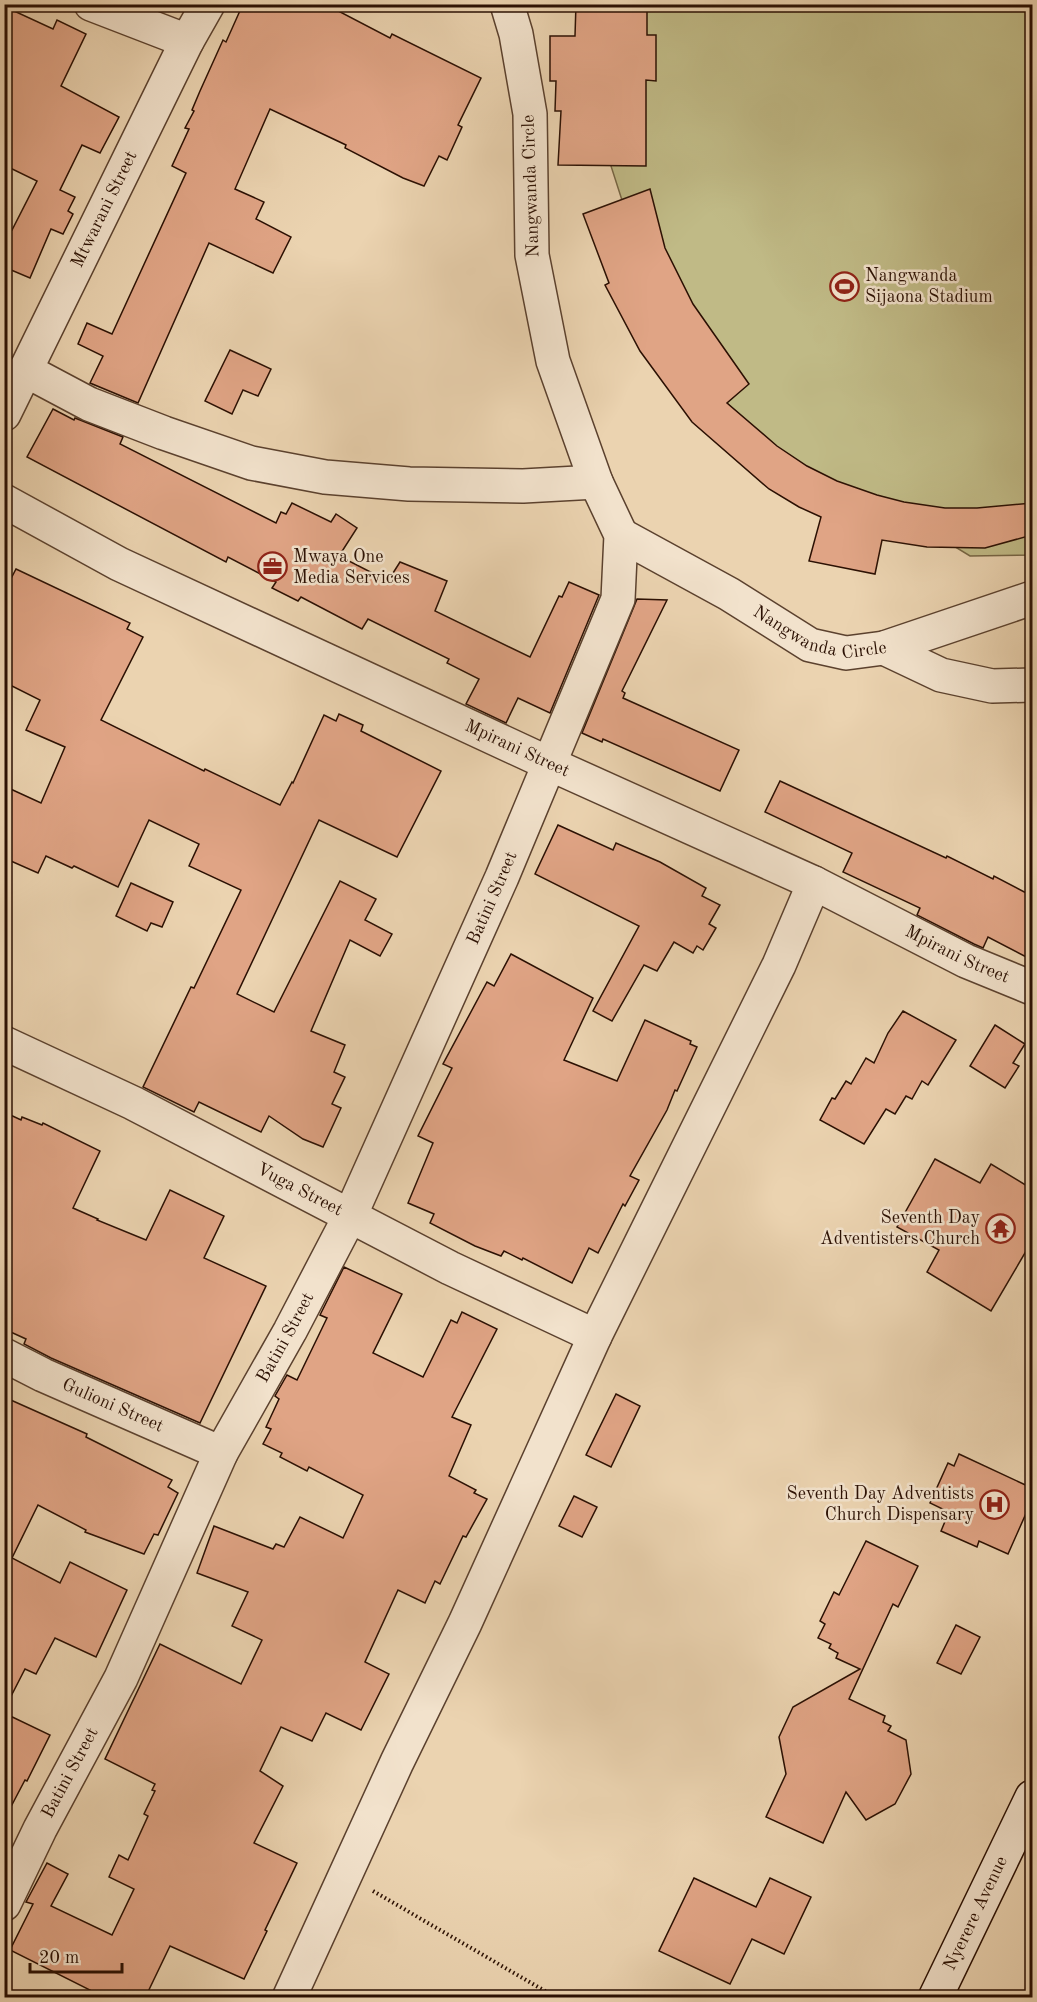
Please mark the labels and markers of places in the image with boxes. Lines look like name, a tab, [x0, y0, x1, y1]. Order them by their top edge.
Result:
place label: Nangwanda Sijaona Stadium	[865, 267, 993, 306]
sports icon: Nangwanda Sijaona Stadium	[828, 270, 860, 302]
place label: Mwaya One Media Services	[293, 548, 410, 587]
office icon: Mwaya One Media Services	[256, 551, 288, 583]
place label: Seventh Day Adventisters Church	[820, 1209, 980, 1248]
temple icon: Seventh Day Adventisters Church	[985, 1212, 1017, 1244]
place label: Seventh Day Adventists Church Dispensary	[787, 1485, 974, 1524]
hospital icon: Seventh Day Adventists Church Dispensary	[979, 1488, 1011, 1520]

